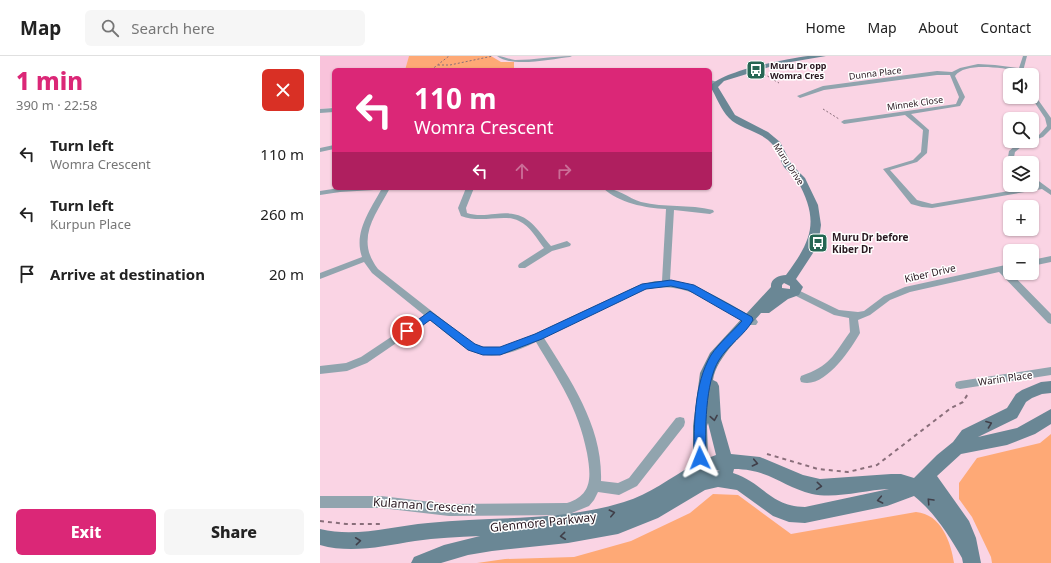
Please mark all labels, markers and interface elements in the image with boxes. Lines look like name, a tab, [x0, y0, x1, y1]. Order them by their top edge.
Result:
search box	[85, 10, 365, 46]
text: Map	[20, 15, 61, 41]
icon: search	[99, 17, 121, 39]
text: Search here	[131, 18, 215, 38]
text: Home	[806, 18, 845, 37]
text: Map	[867, 18, 897, 37]
text: About	[919, 18, 958, 37]
text: Contact	[980, 18, 1031, 37]
bus stop icon: Muru Dr opp Womra Cres	[745, 59, 767, 81]
place label: Muru Dr opp Womra Cres	[770, 59, 827, 82]
street label: Dunna Place	[848, 63, 902, 83]
text: 1 min	[16, 64, 83, 97]
map controls	[1003, 68, 1039, 280]
button: sound	[1003, 68, 1039, 104]
button: close	[262, 69, 304, 111]
text: 110 m	[414, 79, 497, 117]
icon: left	[348, 84, 400, 136]
street label: Minnek Close	[886, 93, 944, 113]
text: 390 m · 22:58	[16, 96, 97, 114]
button: search	[1003, 112, 1039, 148]
text: Womra Crescent	[414, 115, 554, 139]
text: Turn left	[50, 135, 114, 155]
street label: Muru Drive	[771, 140, 807, 188]
icon: left	[16, 143, 38, 165]
text: 110 m	[260, 144, 304, 164]
text: Womra Crescent	[50, 155, 151, 173]
button: layers	[1003, 156, 1039, 192]
icon: left	[469, 160, 491, 182]
icon: ahead	[511, 160, 533, 182]
icon: right	[553, 160, 575, 182]
text: Turn left	[50, 195, 114, 215]
button: +	[1003, 200, 1039, 236]
icon: left	[16, 203, 38, 225]
text: 260 m	[260, 204, 304, 224]
text: Kurpun Place	[50, 215, 131, 233]
place label: Muru Dr before Kiber Dr	[832, 230, 909, 256]
bus stop icon: Muru Dr before Kiber Dr	[807, 232, 829, 254]
button: −	[1003, 244, 1039, 280]
street label: Kiber Drive	[903, 260, 957, 286]
icon: arrive	[16, 263, 38, 285]
text: Arrive at destination	[50, 264, 205, 284]
text: 20 m	[269, 264, 304, 284]
pin	[390, 314, 424, 348]
icon: arrive	[396, 320, 418, 342]
street label: Warin Place	[977, 367, 1033, 389]
one-way arrow	[710, 415, 718, 421]
one-way arrow	[985, 421, 992, 429]
position arrow	[679, 437, 721, 479]
one-way arrow	[752, 459, 758, 467]
one-way arrow	[816, 482, 822, 491]
street label: Kulaman Crescent	[372, 493, 476, 517]
one-way arrow	[877, 495, 884, 503]
one-way arrow	[927, 498, 935, 506]
street label: Glenmore Parkway	[489, 508, 598, 536]
button: Exit	[16, 509, 156, 555]
button: Share	[164, 509, 304, 555]
one-way arrow	[609, 510, 615, 518]
one-way arrow	[560, 531, 566, 540]
one-way arrow	[355, 537, 361, 546]

